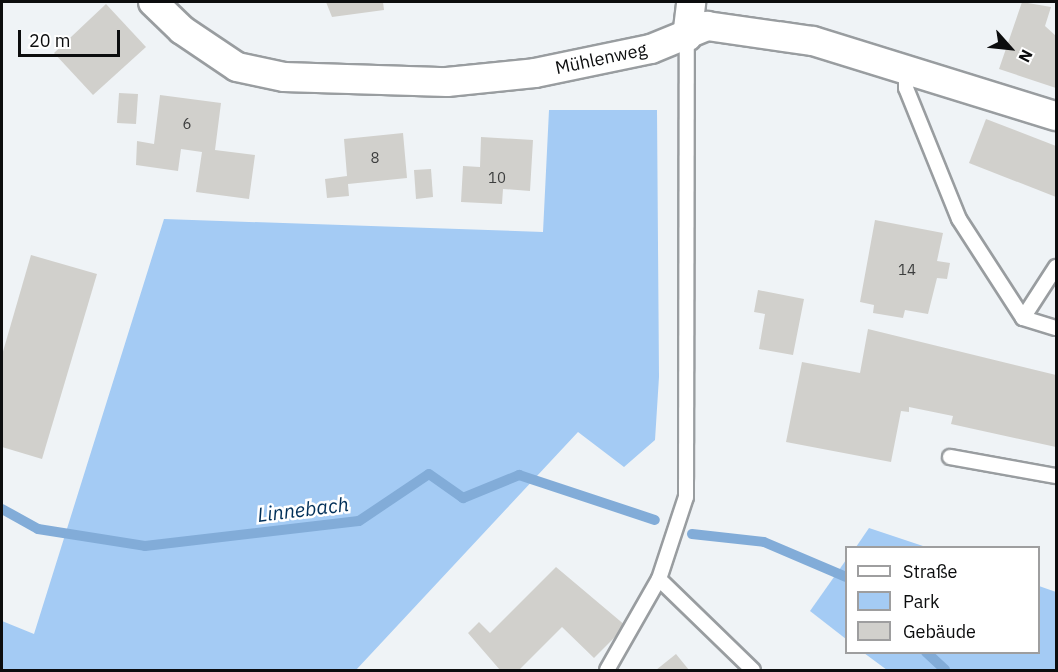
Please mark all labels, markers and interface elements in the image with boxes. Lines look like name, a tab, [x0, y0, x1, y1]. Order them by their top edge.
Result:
scale bar	[21, 18, 123, 56]
north arrow	[980, 18, 1040, 78]
text: 20 m	[29, 29, 71, 52]
street label: Mühlenweg	[553, 39, 649, 79]
text: N	[1014, 46, 1038, 66]
house number: 6	[183, 115, 191, 133]
house number: 8	[371, 149, 379, 167]
house number: 10	[488, 169, 506, 187]
house number: 14	[898, 261, 916, 279]
water label: Linnebach	[256, 491, 350, 527]
legend	[845, 546, 1040, 654]
text: Straße	[903, 560, 957, 583]
text: Park	[903, 590, 939, 613]
text: Gebäude	[903, 620, 976, 643]

